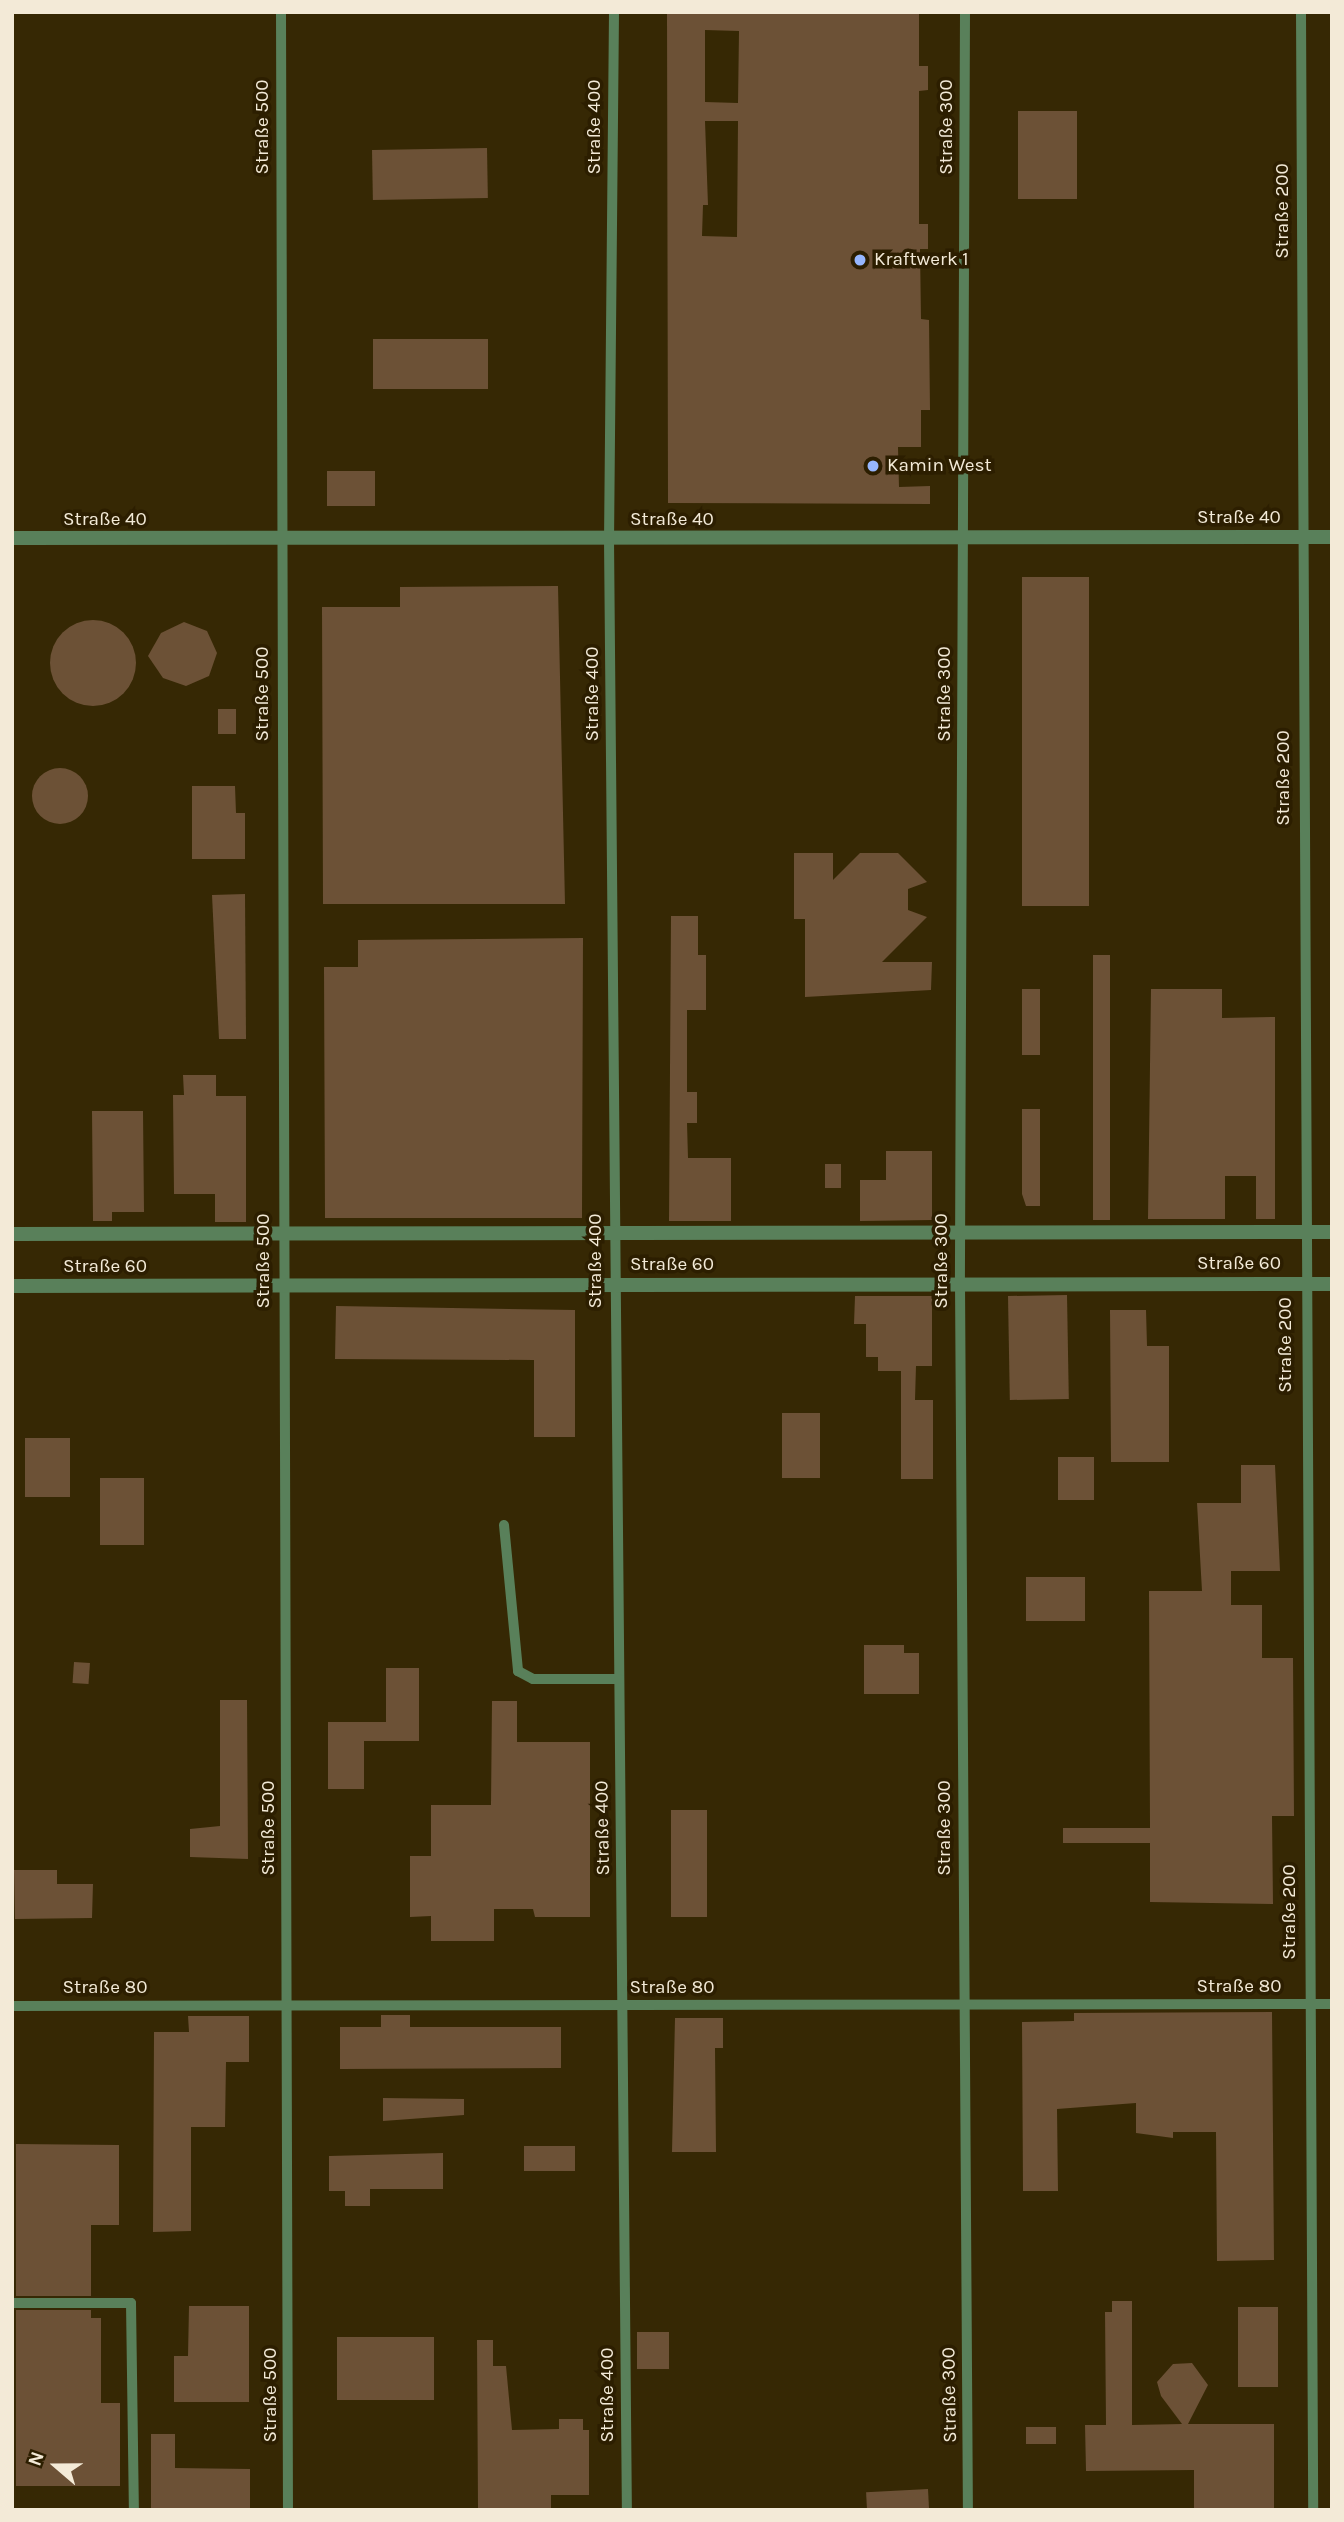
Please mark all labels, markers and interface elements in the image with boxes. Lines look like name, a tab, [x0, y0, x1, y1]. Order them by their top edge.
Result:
street label: Straße 500	[252, 79, 274, 175]
street label: Straße 400	[584, 79, 606, 175]
street label: Straße 300	[936, 79, 958, 175]
street label: Straße 200	[1272, 163, 1294, 259]
place label: Kraftwerk 1	[874, 249, 968, 271]
marker: Kraftwerk 1	[852, 252, 868, 268]
place label: Kamin West	[887, 455, 992, 477]
marker: Kamin West	[865, 458, 881, 474]
street label: Straße 40	[1197, 507, 1281, 529]
street label: Straße 40	[63, 509, 147, 531]
street label: Straße 40	[630, 509, 714, 531]
street label: Straße 500	[252, 646, 274, 742]
street label: Straße 400	[582, 646, 604, 742]
street label: Straße 300	[934, 646, 956, 742]
street label: Straße 200	[1273, 730, 1295, 826]
street label: Straße 500	[253, 1213, 275, 1309]
street label: Straße 400	[585, 1213, 607, 1309]
street label: Straße 300	[931, 1213, 953, 1309]
street label: Straße 60	[1197, 1253, 1281, 1275]
street label: Straße 60	[630, 1254, 714, 1276]
street label: Straße 60	[63, 1256, 147, 1278]
street label: Straße 200	[1275, 1297, 1297, 1393]
street label: Straße 500	[258, 1780, 280, 1876]
street label: Straße 400	[591, 1780, 615, 1876]
street label: Straße 300	[934, 1780, 956, 1876]
street label: Straße 200	[1279, 1864, 1301, 1960]
street label: Straße 80	[1197, 1976, 1281, 1998]
street label: Straße 80	[63, 1977, 147, 1999]
street label: Straße 80	[630, 1977, 714, 1999]
street label: Straße 500	[260, 2347, 282, 2443]
street label: Straße 400	[597, 2347, 619, 2443]
street label: Straße 300	[938, 2347, 962, 2443]
north arrow	[21, 2431, 91, 2501]
text: N	[24, 2449, 49, 2469]

